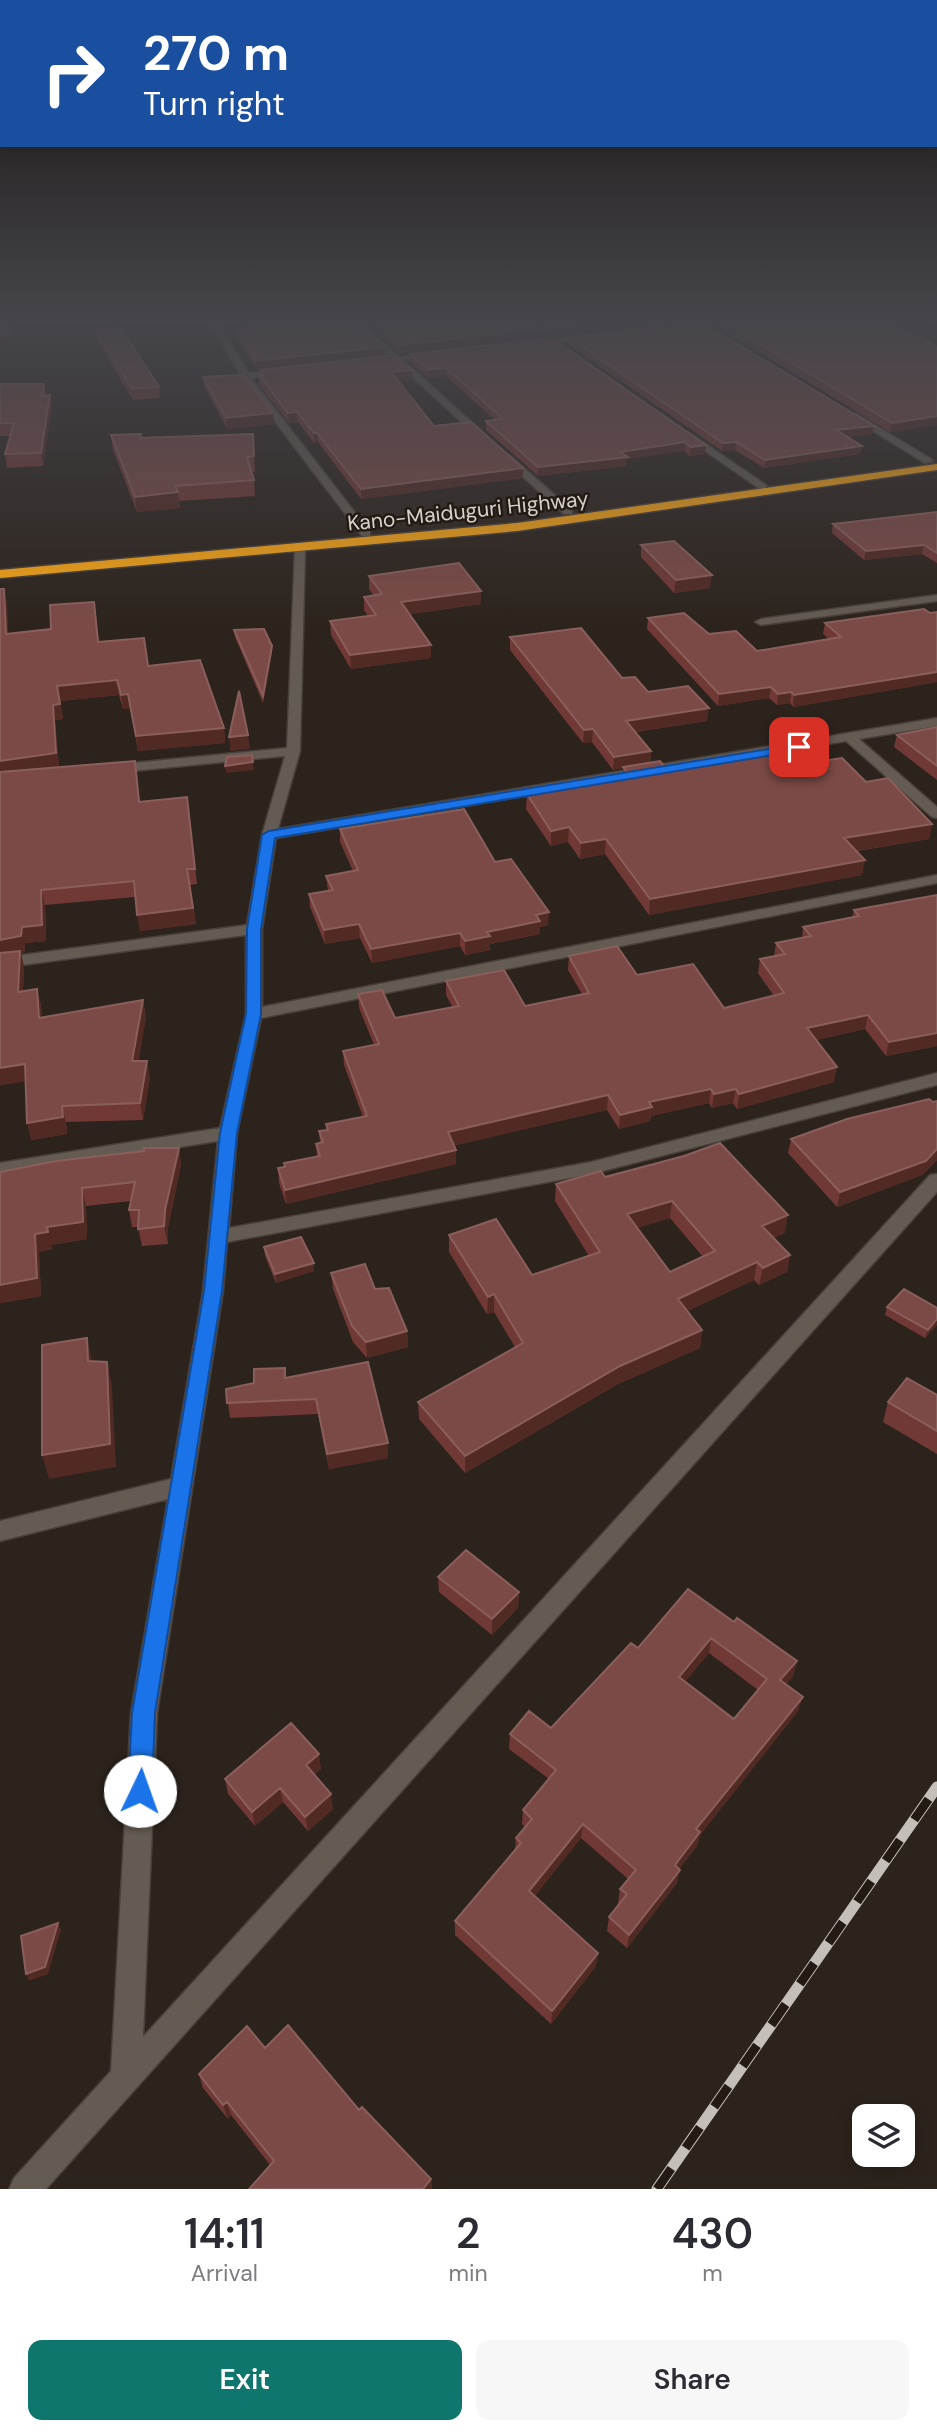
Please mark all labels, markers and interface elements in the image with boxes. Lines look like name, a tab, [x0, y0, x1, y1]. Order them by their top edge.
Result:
text: 270 m	[143, 21, 289, 85]
icon: right	[28, 28, 119, 119]
text: Turn right	[143, 83, 285, 125]
street label: Kano-Maiduguri Highway	[346, 484, 590, 538]
pin	[769, 717, 829, 777]
icon: arrive	[780, 728, 818, 766]
position arrow	[103, 1754, 177, 1828]
map controls	[852, 2104, 915, 2167]
button: layers	[852, 2104, 915, 2167]
text: 14:11	[184, 2206, 265, 2261]
text: 2	[456, 2206, 480, 2261]
text: 430	[672, 2206, 753, 2261]
text: Arrival	[191, 2258, 258, 2288]
text: min	[449, 2258, 488, 2288]
text: m	[702, 2258, 723, 2288]
button: Exit	[28, 2340, 462, 2420]
button: Share	[476, 2340, 909, 2420]

